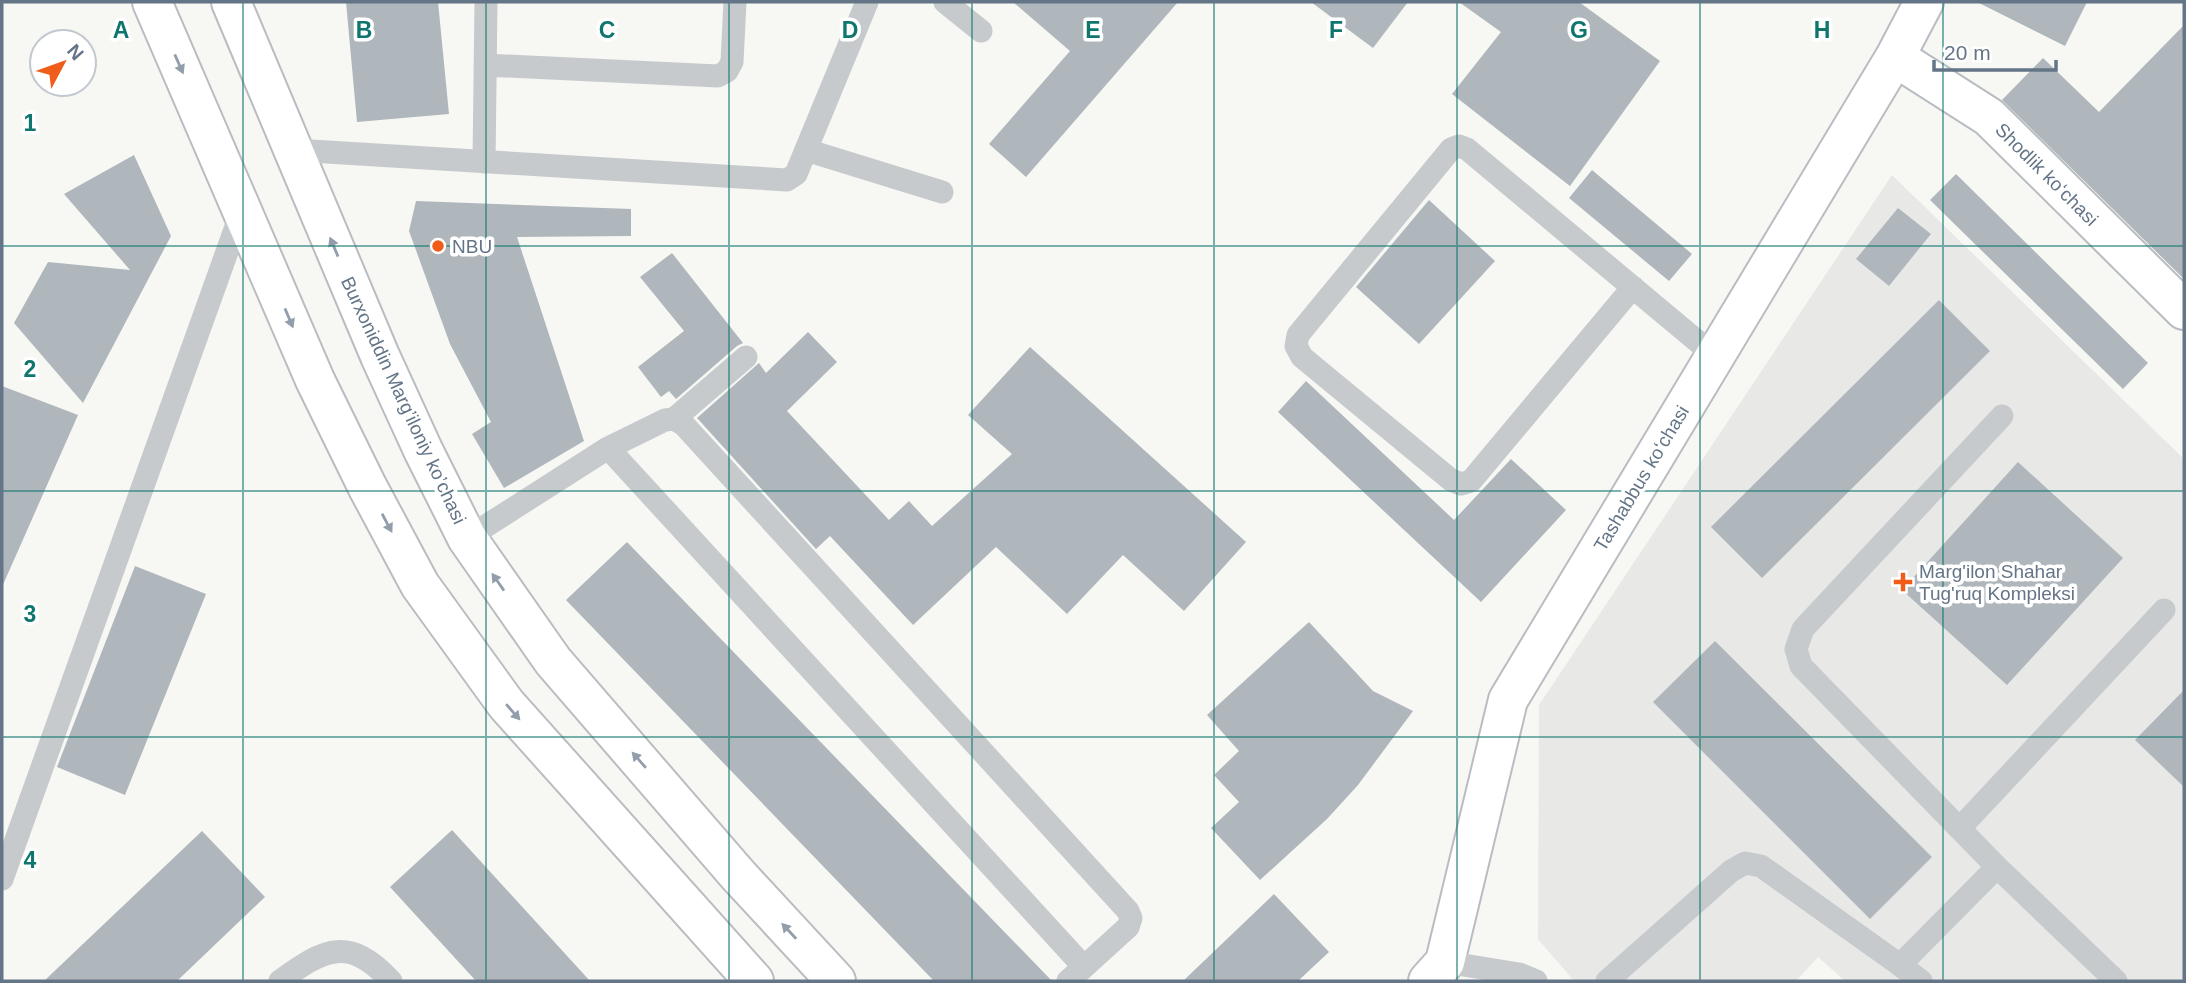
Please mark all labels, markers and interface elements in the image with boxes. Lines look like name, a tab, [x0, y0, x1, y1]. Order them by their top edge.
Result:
text: A	[113, 17, 129, 43]
text: B	[356, 17, 372, 43]
text: C	[599, 17, 615, 43]
text: D	[842, 17, 858, 43]
text: E	[1085, 17, 1101, 43]
text: F	[1329, 17, 1343, 43]
text: G	[1570, 17, 1588, 43]
text: H	[1814, 17, 1830, 43]
north arrow	[28, 28, 98, 98]
scale bar	[1934, 28, 2056, 72]
text: N	[63, 40, 88, 64]
text: 20 m	[1944, 41, 1991, 64]
one-way arrow	[174, 54, 185, 75]
text: 1	[24, 110, 37, 136]
street label: Shodlik koʻchasi	[1991, 119, 2102, 230]
one-way arrow	[328, 236, 339, 257]
place label: NBU	[452, 236, 492, 257]
marker: NBU	[430, 238, 446, 254]
street label: Burxoniddin Marg’iloniy ko’chasi	[337, 273, 470, 527]
one-way arrow	[283, 308, 295, 328]
text: 2	[24, 356, 36, 382]
street label: Tashabbus koʻchasi	[1590, 402, 1693, 555]
one-way arrow	[381, 513, 393, 533]
place label: Marg'ilon Shahar Tug'ruq Kompleksi	[1919, 561, 2075, 604]
marker: Marg'ilon Shahar Tug'ruq Kompleksi	[1893, 572, 1913, 592]
one-way arrow	[491, 573, 505, 591]
text: 3	[24, 601, 36, 627]
one-way arrow	[505, 703, 521, 721]
one-way arrow	[632, 752, 647, 769]
text: 4	[24, 847, 37, 873]
one-way arrow	[782, 923, 798, 940]

